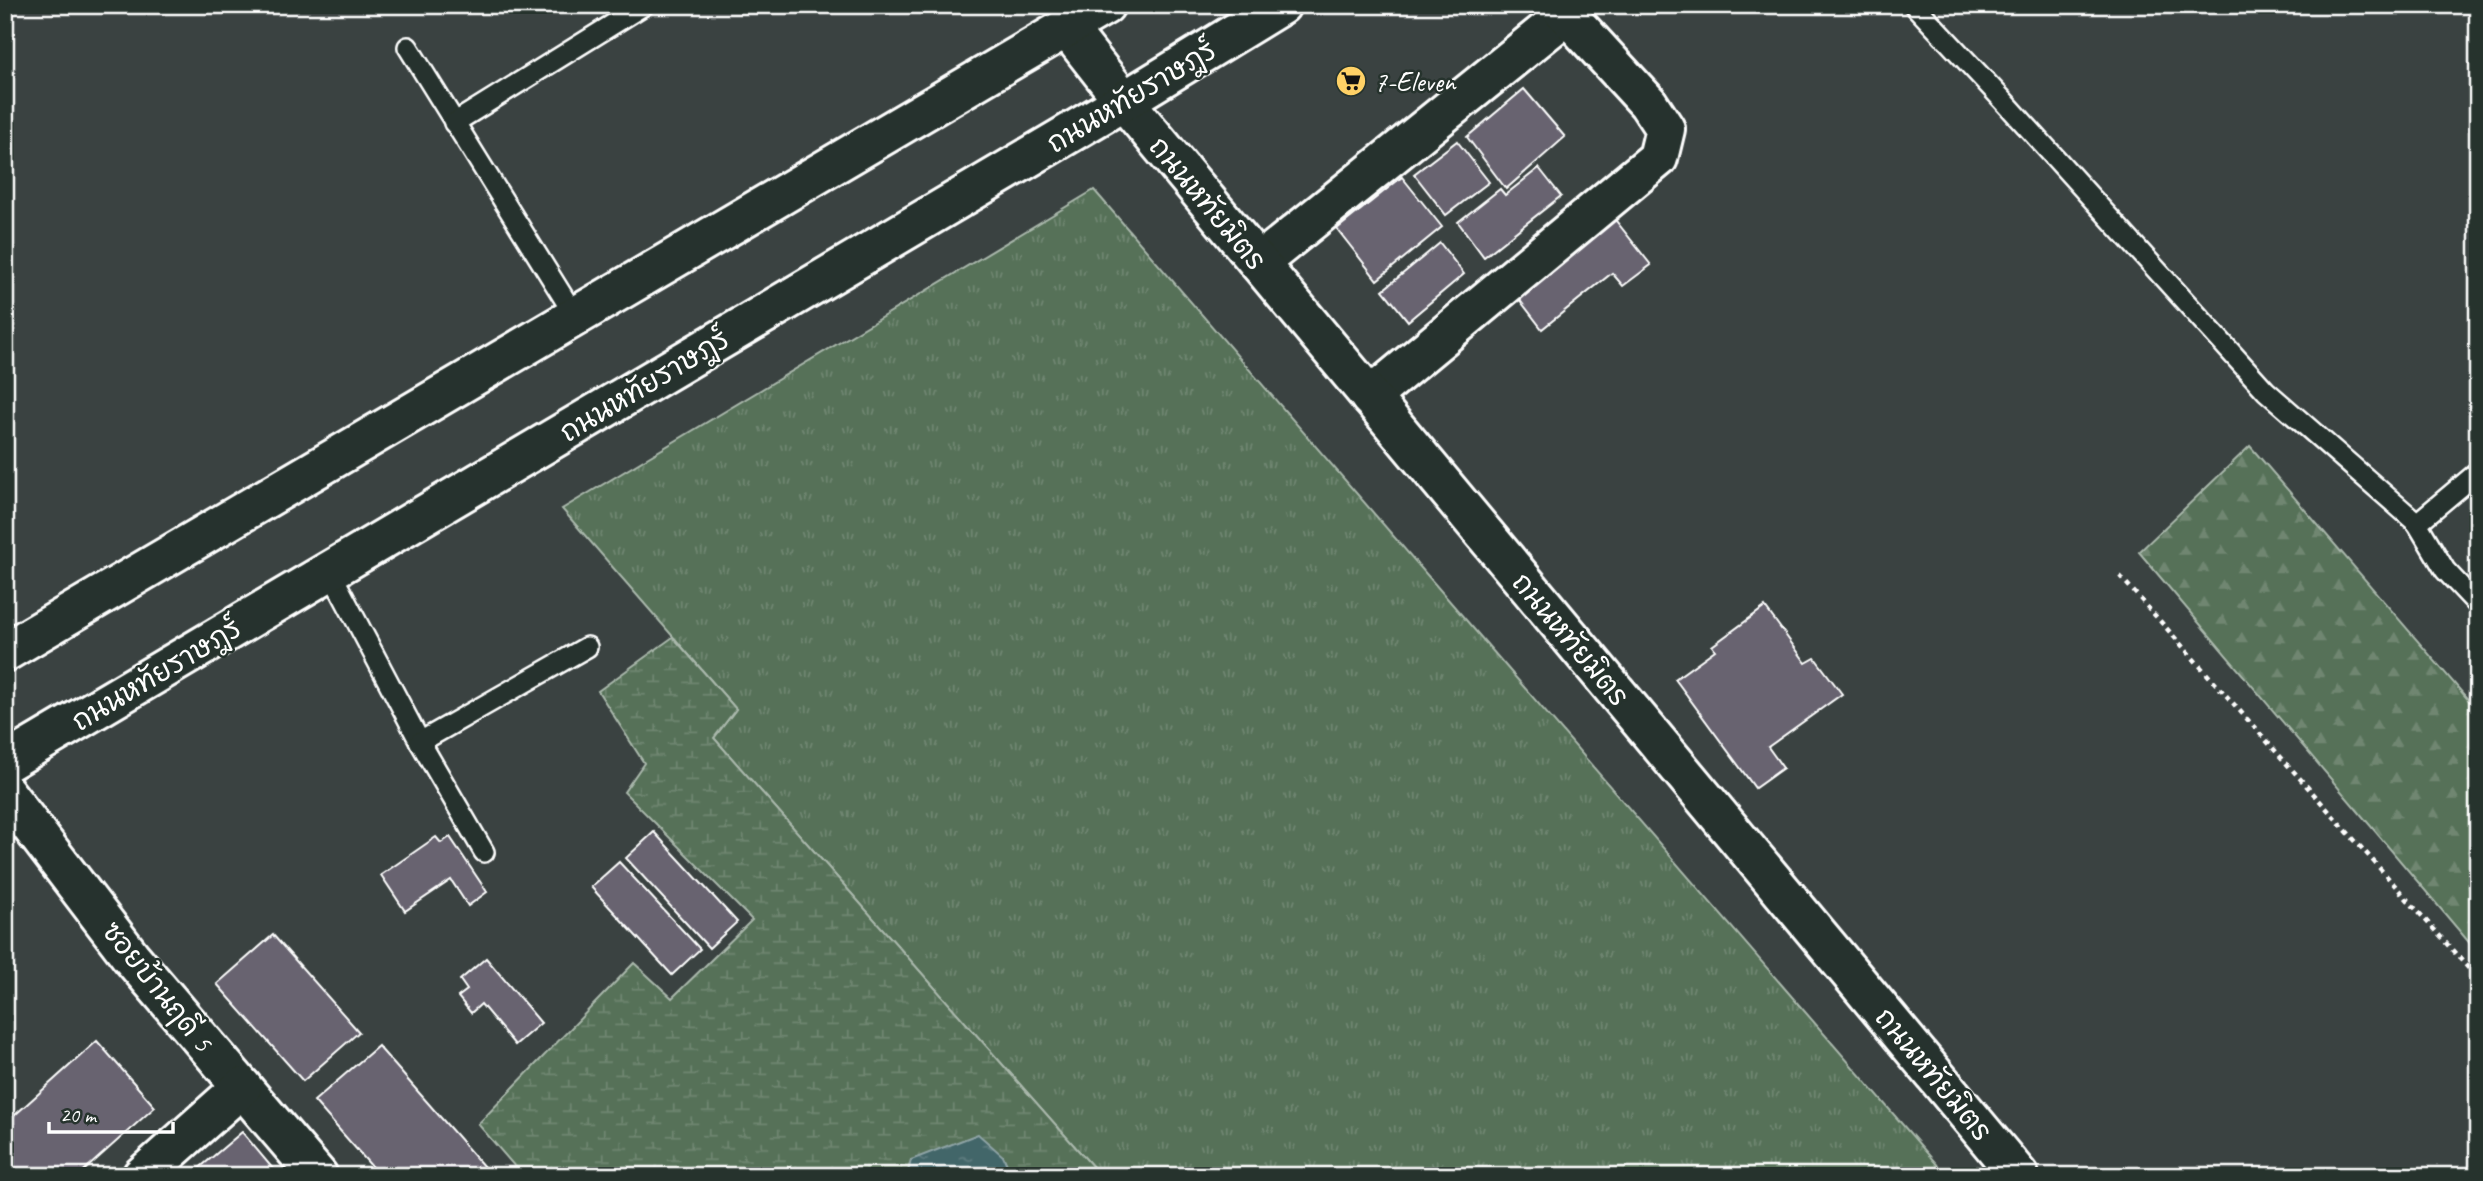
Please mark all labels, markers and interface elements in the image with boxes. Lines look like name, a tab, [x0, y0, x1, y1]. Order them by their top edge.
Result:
street label: ถนนหทัยราษฎร์	[1039, 30, 1223, 162]
supermarket icon: 7-Eleven	[1334, 64, 1368, 98]
place label: 7-Eleven	[1374, 64, 1457, 99]
street label: ถนนหทัยมิตร	[1142, 129, 1274, 277]
street label: ถนนหทัยราษฎร์	[552, 319, 736, 451]
street label: ถนนหทัยมิตร	[1505, 565, 1637, 713]
street label: ถนนหทัยราษฎร์	[64, 608, 248, 740]
street label: ซอยบ้านฤดี 5	[93, 914, 222, 1061]
street label: ถนนหทัยมิตร	[1868, 1000, 2000, 1148]
scale bar	[49, 1090, 173, 1134]
text: 20 m	[60, 1102, 98, 1128]

